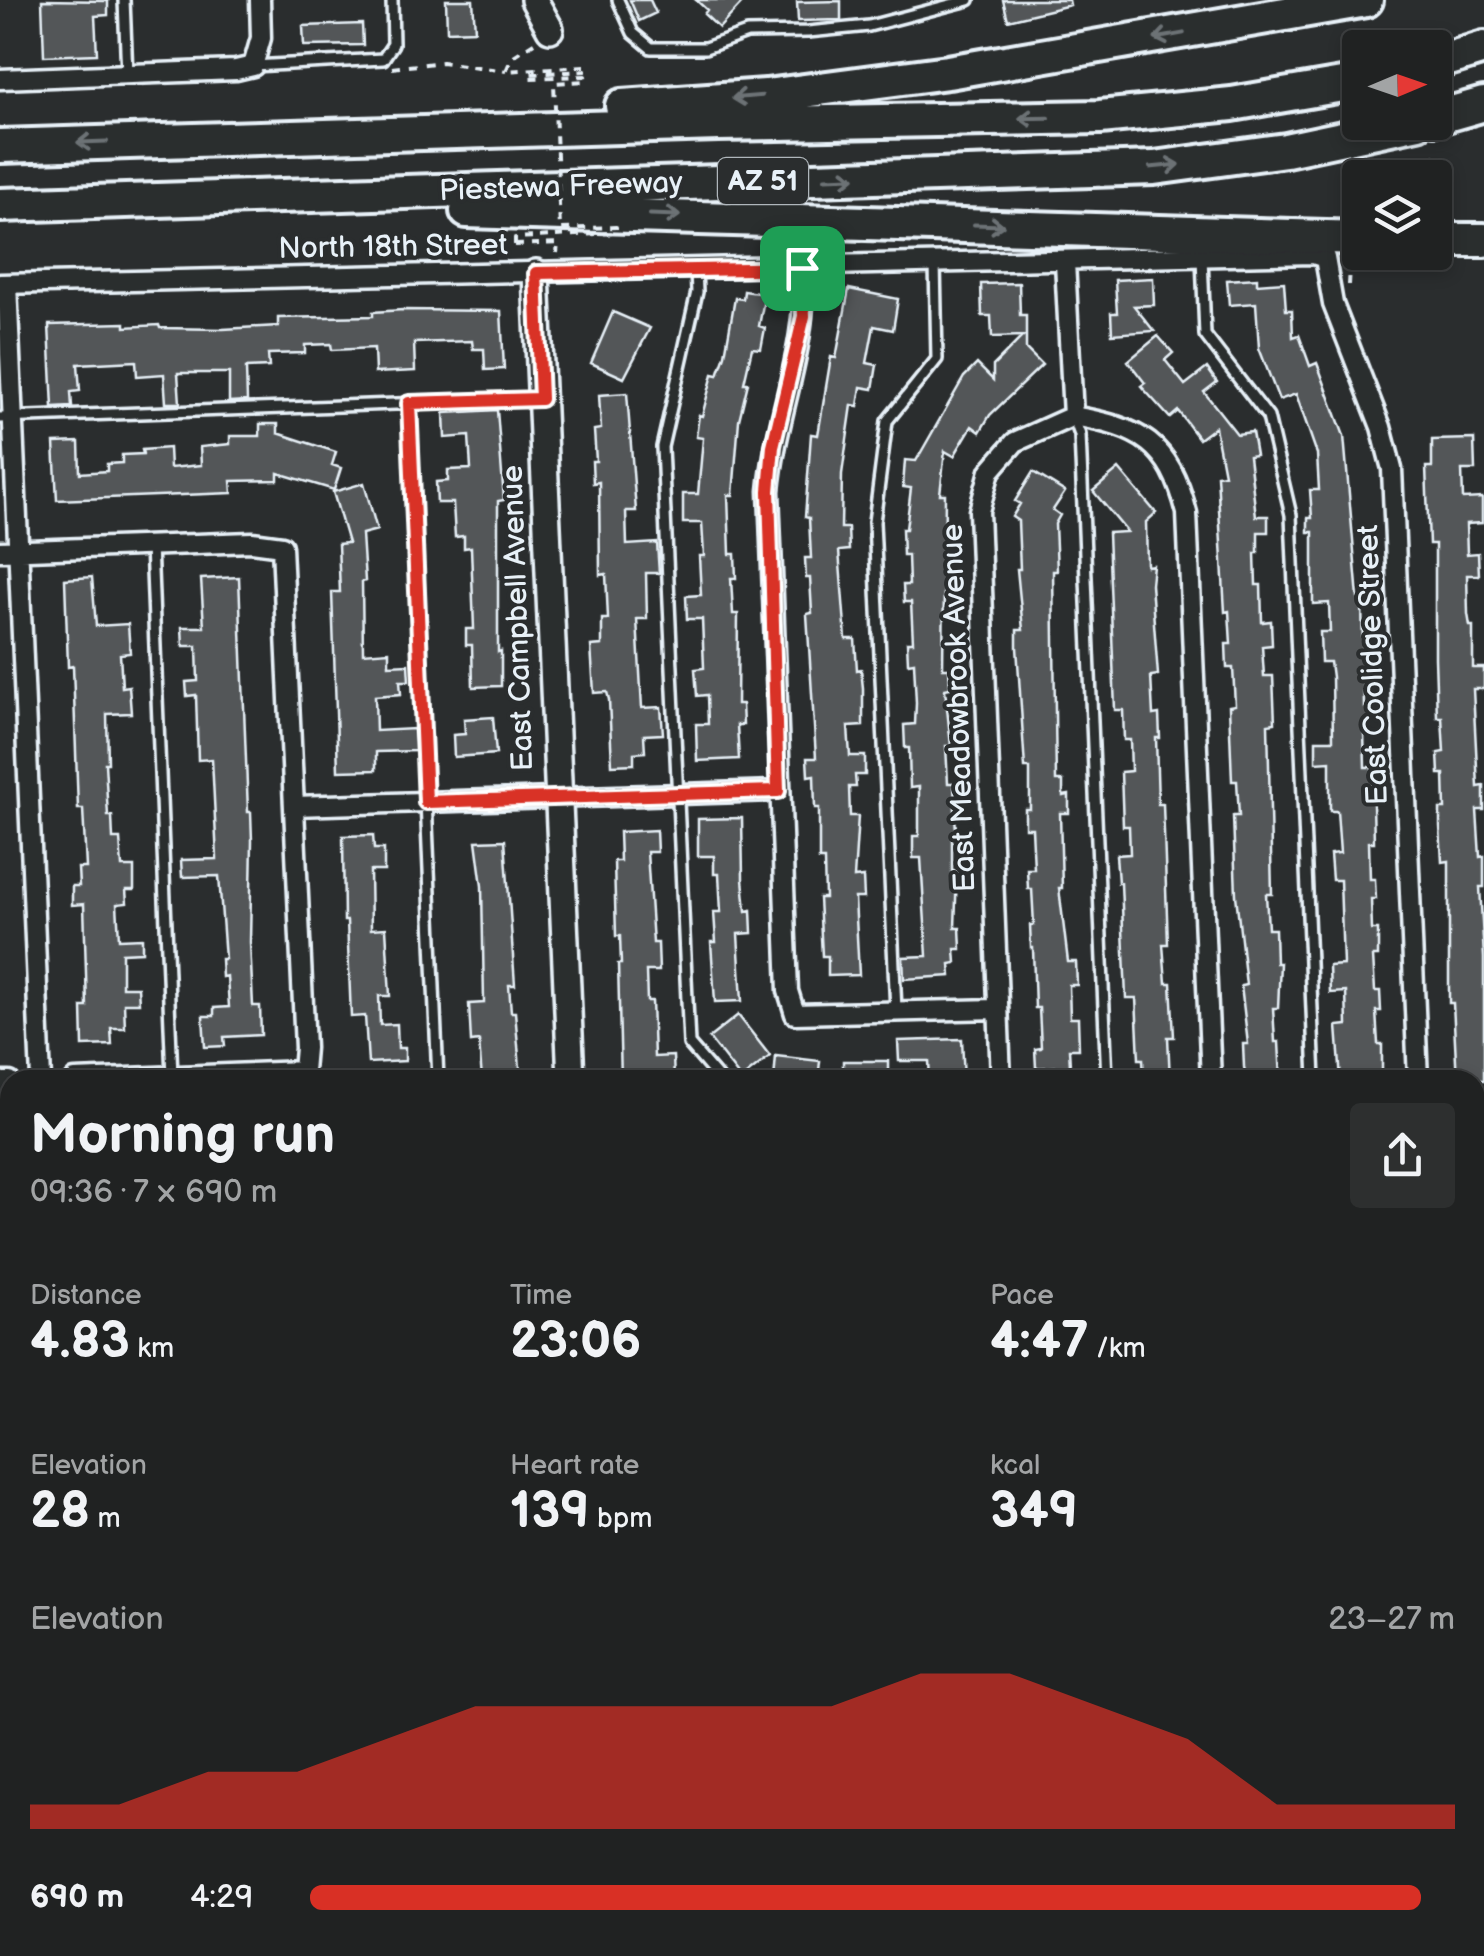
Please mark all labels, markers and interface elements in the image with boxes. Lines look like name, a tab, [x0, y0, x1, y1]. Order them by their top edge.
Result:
one-way arrow	[1154, 27, 1186, 46]
north arrow	[1342, 30, 1452, 140]
map controls	[1342, 30, 1452, 270]
one-way arrow	[731, 88, 763, 107]
one-way arrow	[1019, 108, 1052, 128]
one-way arrow	[76, 133, 108, 152]
one-way arrow	[1148, 156, 1180, 175]
road number: AZ 51	[718, 158, 808, 204]
button: layers	[1342, 160, 1452, 270]
street label: Piestewa Freeway	[439, 165, 684, 209]
one-way arrow	[823, 168, 855, 187]
one-way arrow	[648, 206, 680, 225]
one-way arrow	[973, 216, 1005, 235]
pin	[760, 226, 845, 311]
street label: North 18th Street	[278, 227, 508, 267]
icon: arrive	[775, 241, 830, 296]
street label: East Campbell Avenue	[495, 464, 541, 772]
street label: East Meadowbrook Avenue	[935, 523, 983, 893]
street label: East Coolidge Street	[1350, 524, 1396, 806]
text: Morning run	[30, 1102, 335, 1169]
button: share	[1350, 1103, 1455, 1208]
text: 09:36 · 7 × 690 m	[30, 1173, 277, 1212]
text: Distance	[30, 1279, 142, 1312]
text: Time	[510, 1279, 572, 1312]
text: Pace	[990, 1279, 1054, 1312]
text: 4.83	[30, 1312, 130, 1372]
text: 23:06	[510, 1312, 641, 1372]
text: 4:47	[990, 1312, 1089, 1372]
text: km	[130, 1332, 174, 1365]
text: /km	[1089, 1332, 1146, 1365]
text: Elevation	[30, 1449, 147, 1482]
text: Heart rate	[510, 1449, 639, 1482]
text: kcal	[990, 1449, 1040, 1482]
text: 28	[30, 1482, 90, 1542]
text: 139	[510, 1482, 590, 1542]
text: 349	[990, 1482, 1078, 1542]
text: m	[90, 1502, 121, 1535]
text: bpm	[590, 1502, 652, 1535]
text: Elevation	[30, 1600, 163, 1639]
text: 23–27 m	[1328, 1600, 1455, 1639]
text: 690 m	[30, 1878, 124, 1917]
text: 4:29	[190, 1878, 253, 1917]

